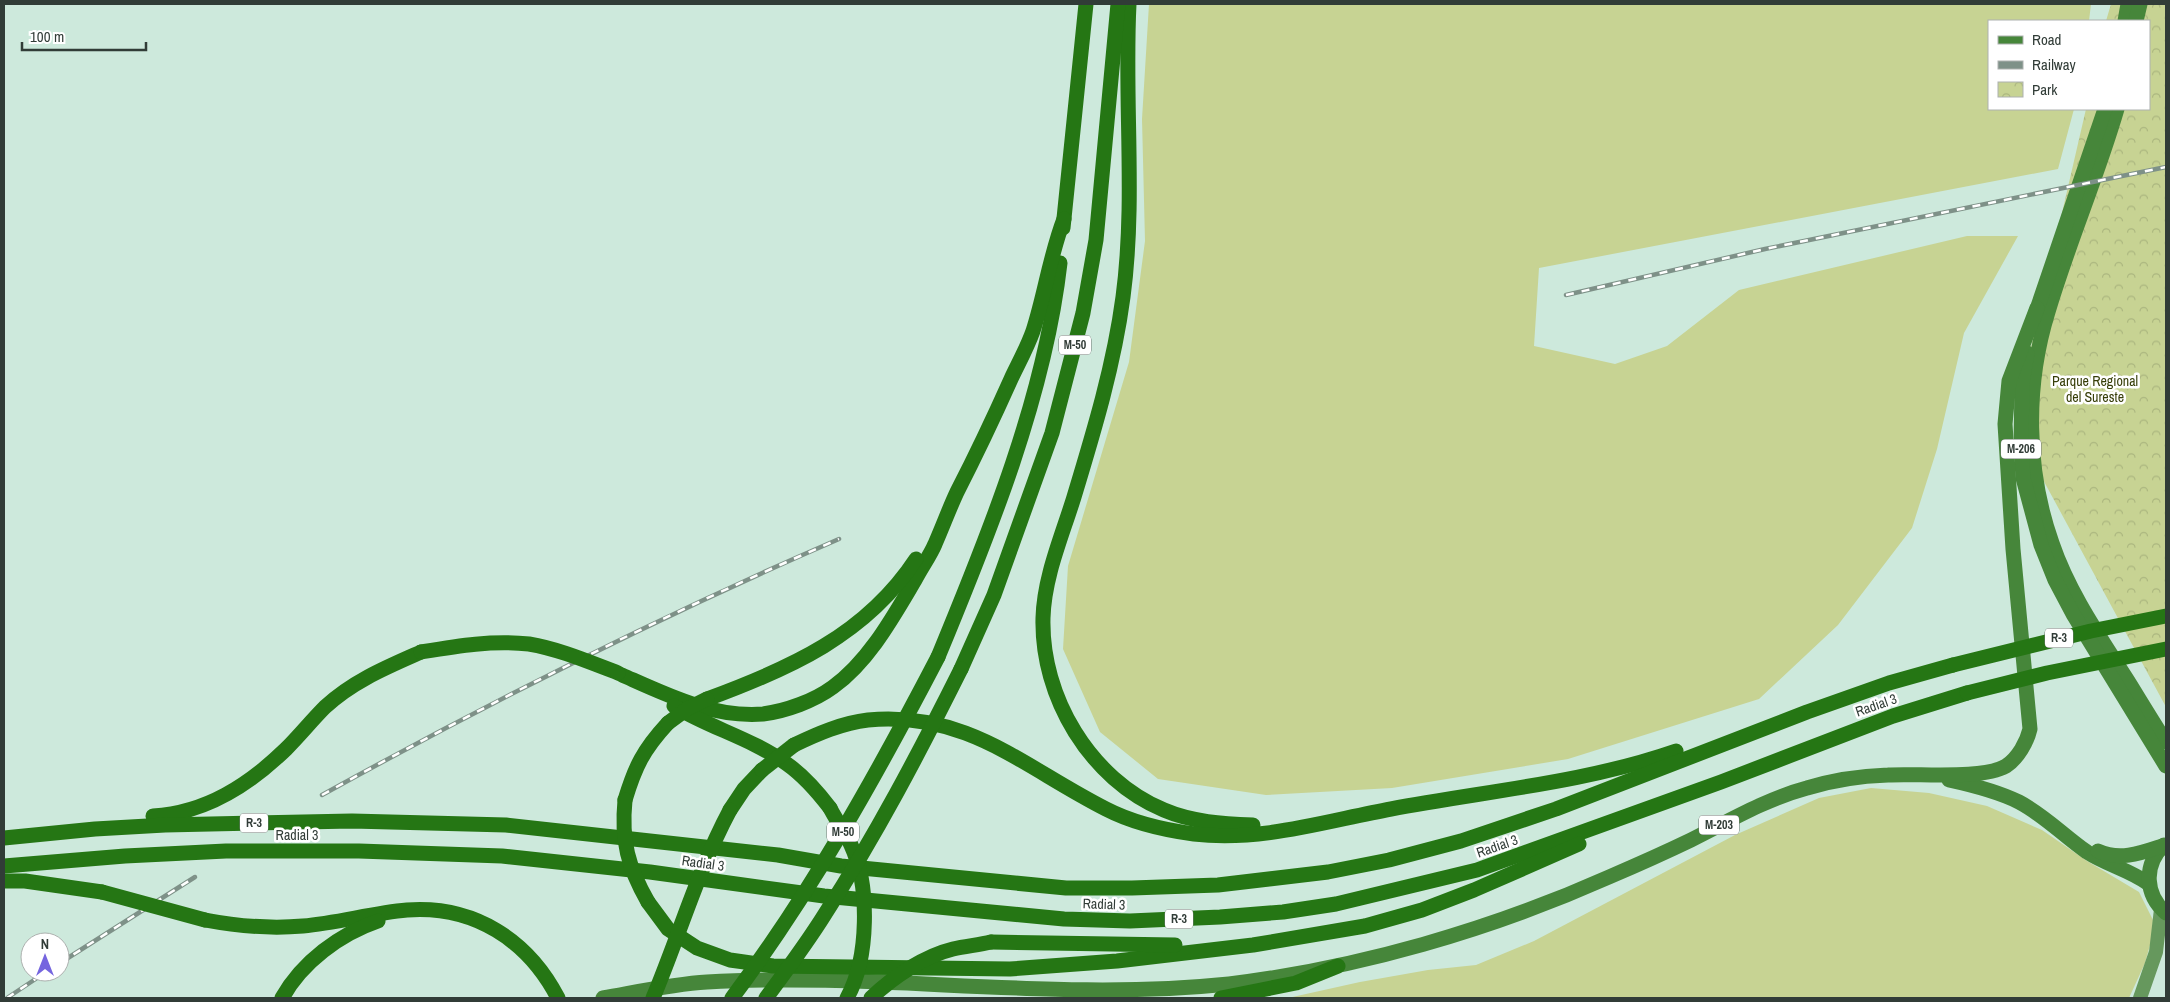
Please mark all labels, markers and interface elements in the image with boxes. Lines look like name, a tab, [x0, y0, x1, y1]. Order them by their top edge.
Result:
scale bar	[22, 20, 146, 52]
legend	[1988, 20, 2150, 110]
text: 100 m	[30, 26, 64, 47]
text: Road	[2032, 29, 2061, 50]
text: Railway	[2032, 54, 2077, 75]
text: Park	[2032, 79, 2058, 100]
road number: M-50	[1059, 336, 1091, 354]
park label: Parque Regional del Sureste	[2052, 372, 2138, 406]
road number: M-206	[2001, 439, 2041, 458]
road number: R-3	[2045, 628, 2073, 648]
street label: Radial 3	[1853, 690, 1899, 720]
road number: R-3	[240, 814, 268, 832]
road number: M-203	[1699, 816, 1739, 834]
road number: M-50	[827, 822, 859, 842]
street label: Radial 3	[276, 826, 318, 844]
street label: Radial 3	[1474, 831, 1520, 861]
street label: Radial 3	[681, 851, 725, 875]
street label: Radial 3	[1082, 894, 1126, 914]
road number: R-3	[1165, 910, 1193, 929]
north arrow	[20, 932, 70, 982]
text: N	[41, 935, 49, 953]

